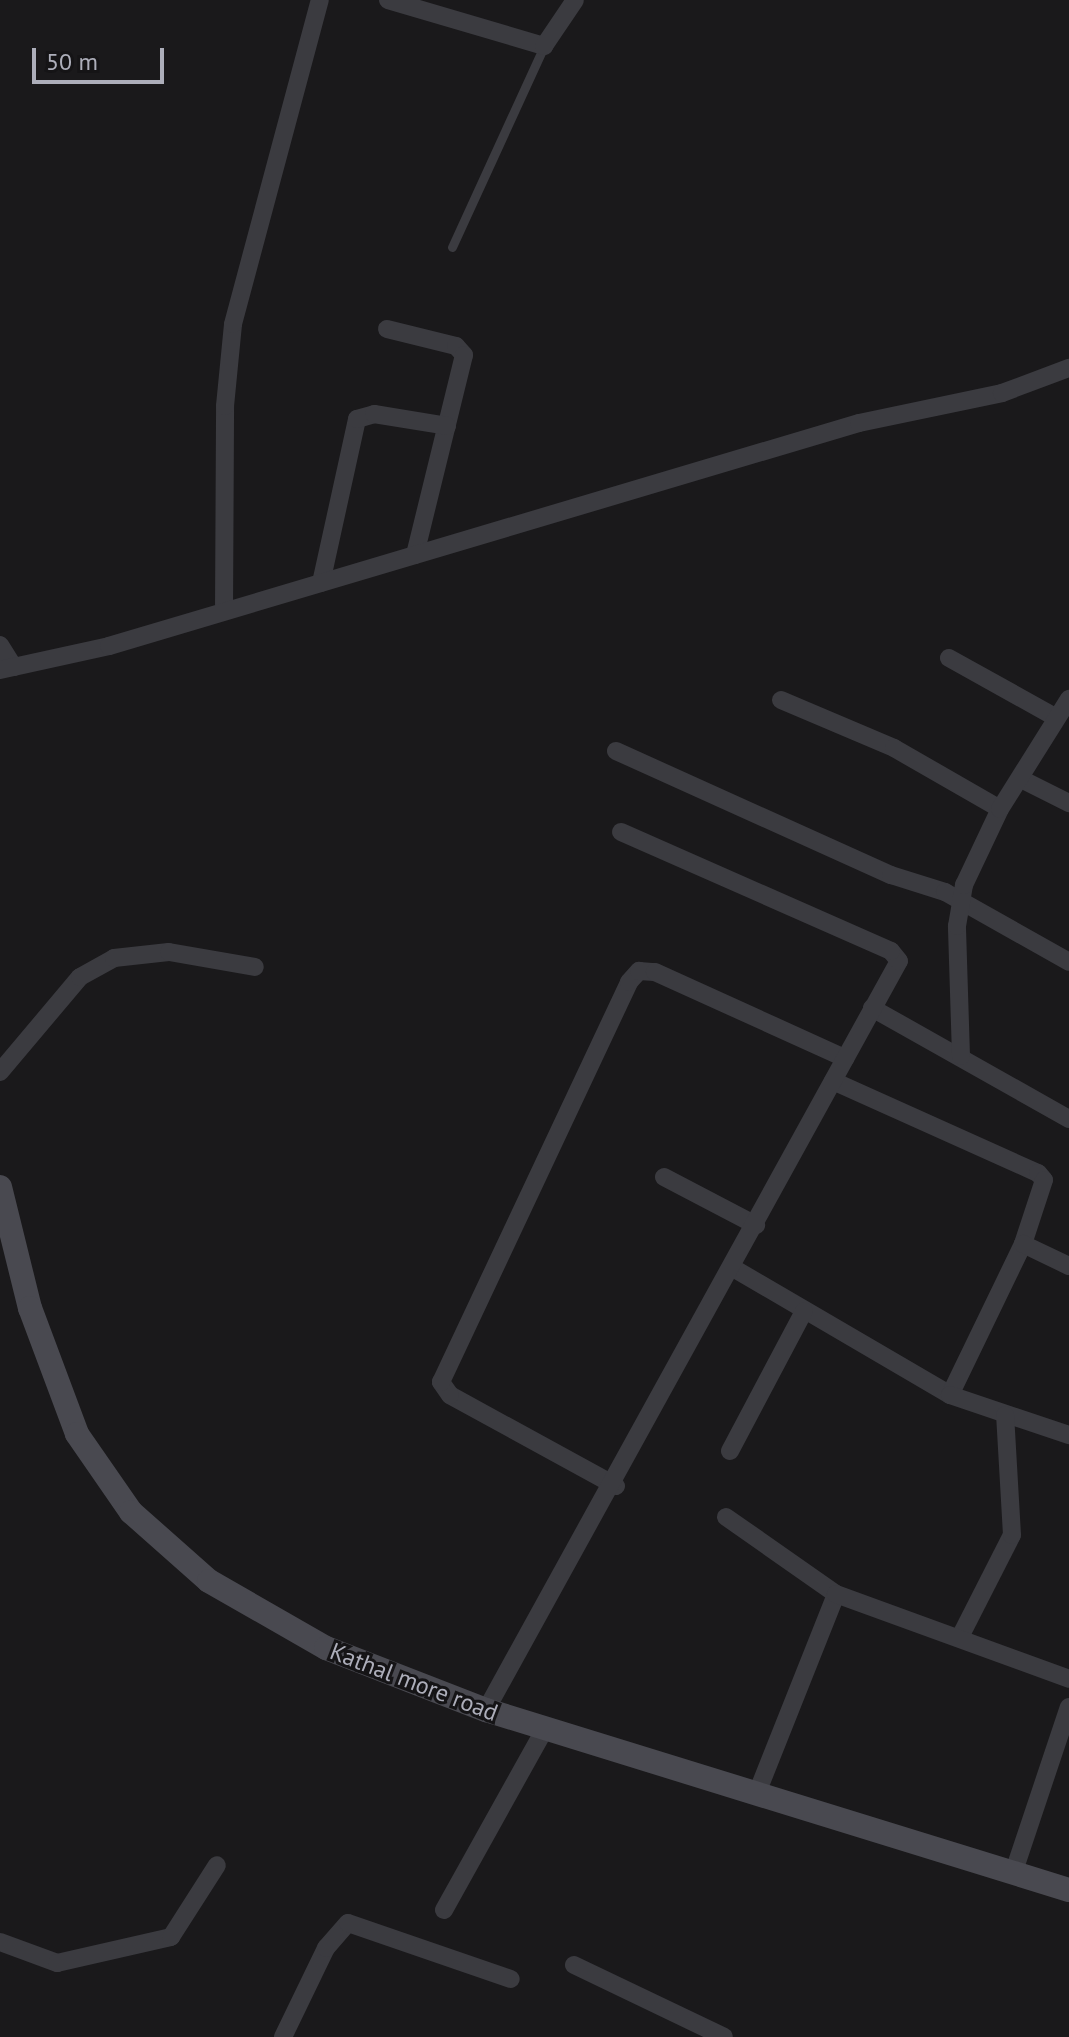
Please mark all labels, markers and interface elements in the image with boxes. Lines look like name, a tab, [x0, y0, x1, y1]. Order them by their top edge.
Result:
scale bar	[36, 32, 168, 82]
text: 50 m	[46, 46, 98, 77]
street label: Kathal more road	[326, 1637, 502, 1727]

